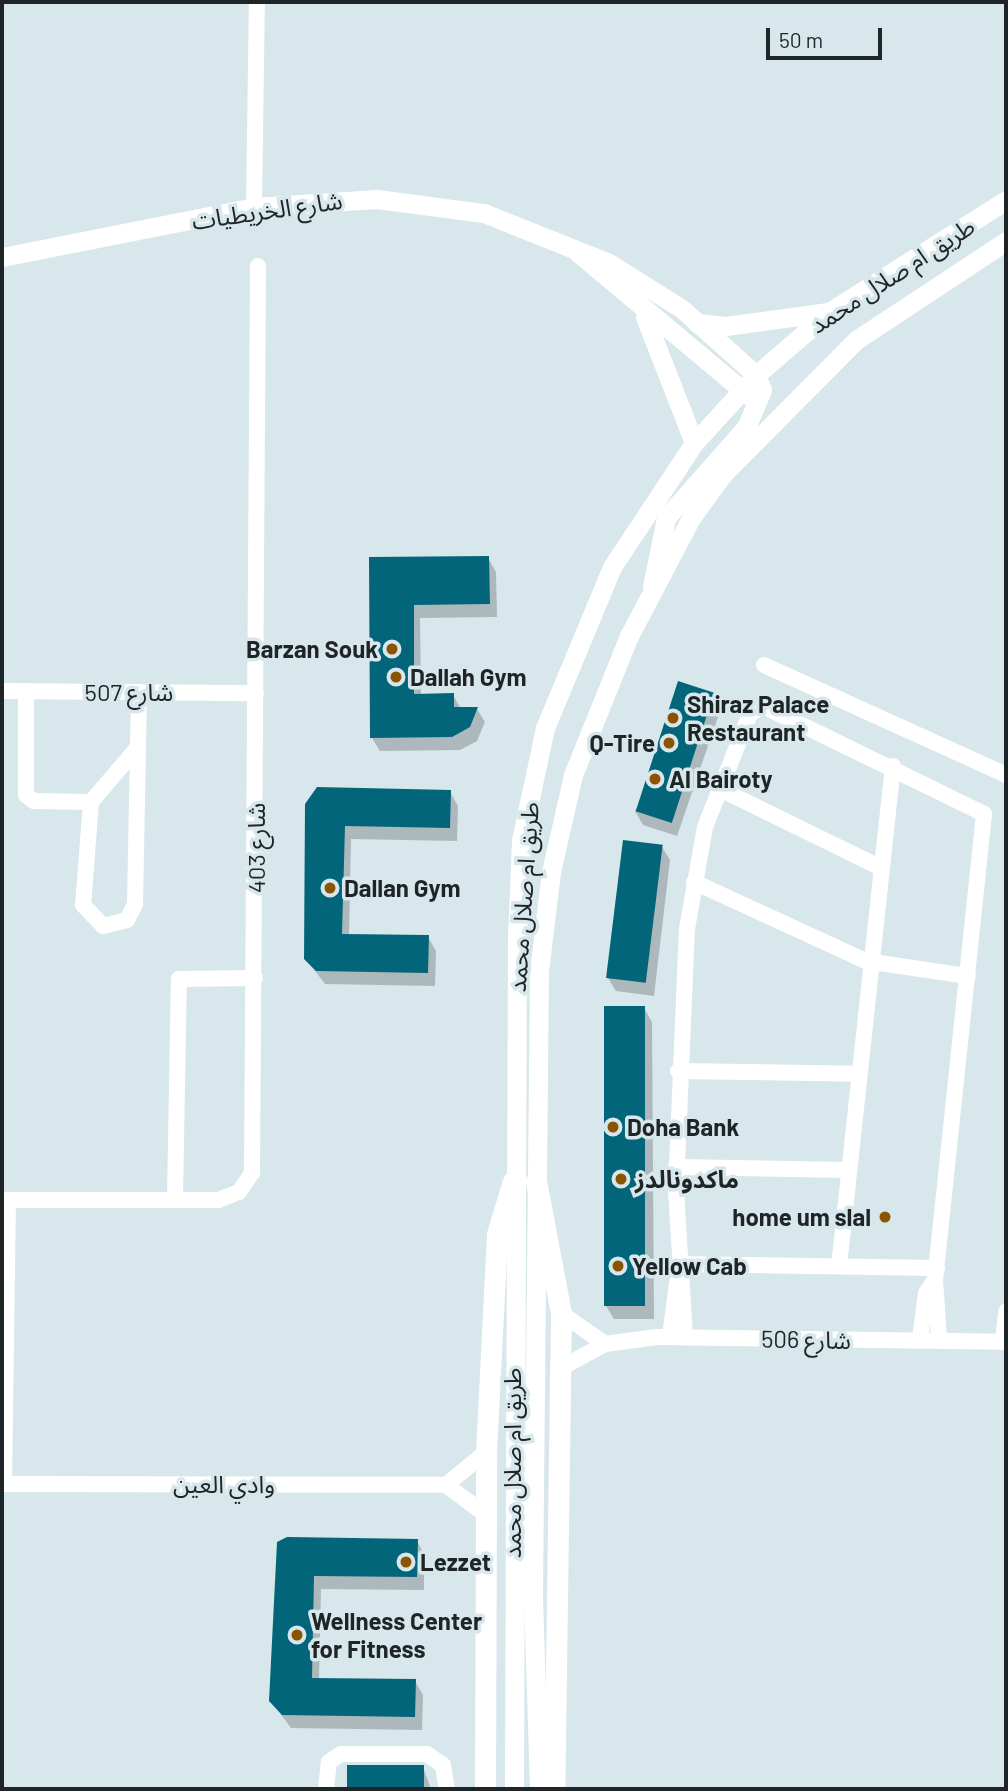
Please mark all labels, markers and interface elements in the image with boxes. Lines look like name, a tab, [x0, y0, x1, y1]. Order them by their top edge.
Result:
scale bar	[770, 14, 886, 58]
text: 50 m	[779, 27, 823, 52]
street label: شارع الخريطيات	[190, 185, 344, 235]
street label: طريق ام صلال محمد	[804, 211, 980, 339]
place label: Barzan Souk	[246, 635, 378, 663]
marker: Barzan Souk	[384, 641, 400, 657]
place label: Dallah Gym	[410, 663, 527, 691]
marker: Dallah Gym	[388, 669, 404, 685]
street label: شارع 507	[85, 678, 173, 706]
place label: Shiraz Palace Restaurant	[687, 690, 829, 746]
marker: Shiraz Palace Restaurant	[665, 710, 681, 726]
place label: Q-Tire	[590, 729, 655, 757]
marker: Q-Tire	[661, 735, 677, 751]
place label: Al Bairoty	[669, 765, 772, 793]
marker: Al Bairoty	[647, 771, 663, 787]
street label: طريق ام صلال محمد	[502, 801, 544, 993]
street label: شارع 403	[242, 803, 270, 893]
place label: Dallan Gym	[344, 874, 461, 902]
marker: Dallan Gym	[322, 880, 338, 896]
place label: Doha Bank	[627, 1113, 739, 1141]
marker: Doha Bank	[605, 1119, 621, 1135]
place label: ماكدونالدز	[635, 1165, 739, 1193]
marker: ماكدونالدز	[613, 1171, 629, 1187]
place label: home um slal	[732, 1203, 871, 1231]
marker: home um slal	[877, 1209, 893, 1225]
place label: Yellow Cab	[632, 1252, 747, 1280]
marker: Yellow Cab	[610, 1258, 626, 1274]
street label: شارع 506	[761, 1324, 851, 1354]
street label: طريق ام صلال محمد	[498, 1368, 526, 1558]
street label: وادي العين	[173, 1470, 275, 1498]
place label: Lezzet	[420, 1548, 491, 1576]
marker: Lezzet	[398, 1554, 414, 1570]
place label: Wellness Center for Fitness	[311, 1607, 482, 1663]
marker: Wellness Center for Fitness	[289, 1627, 305, 1643]

